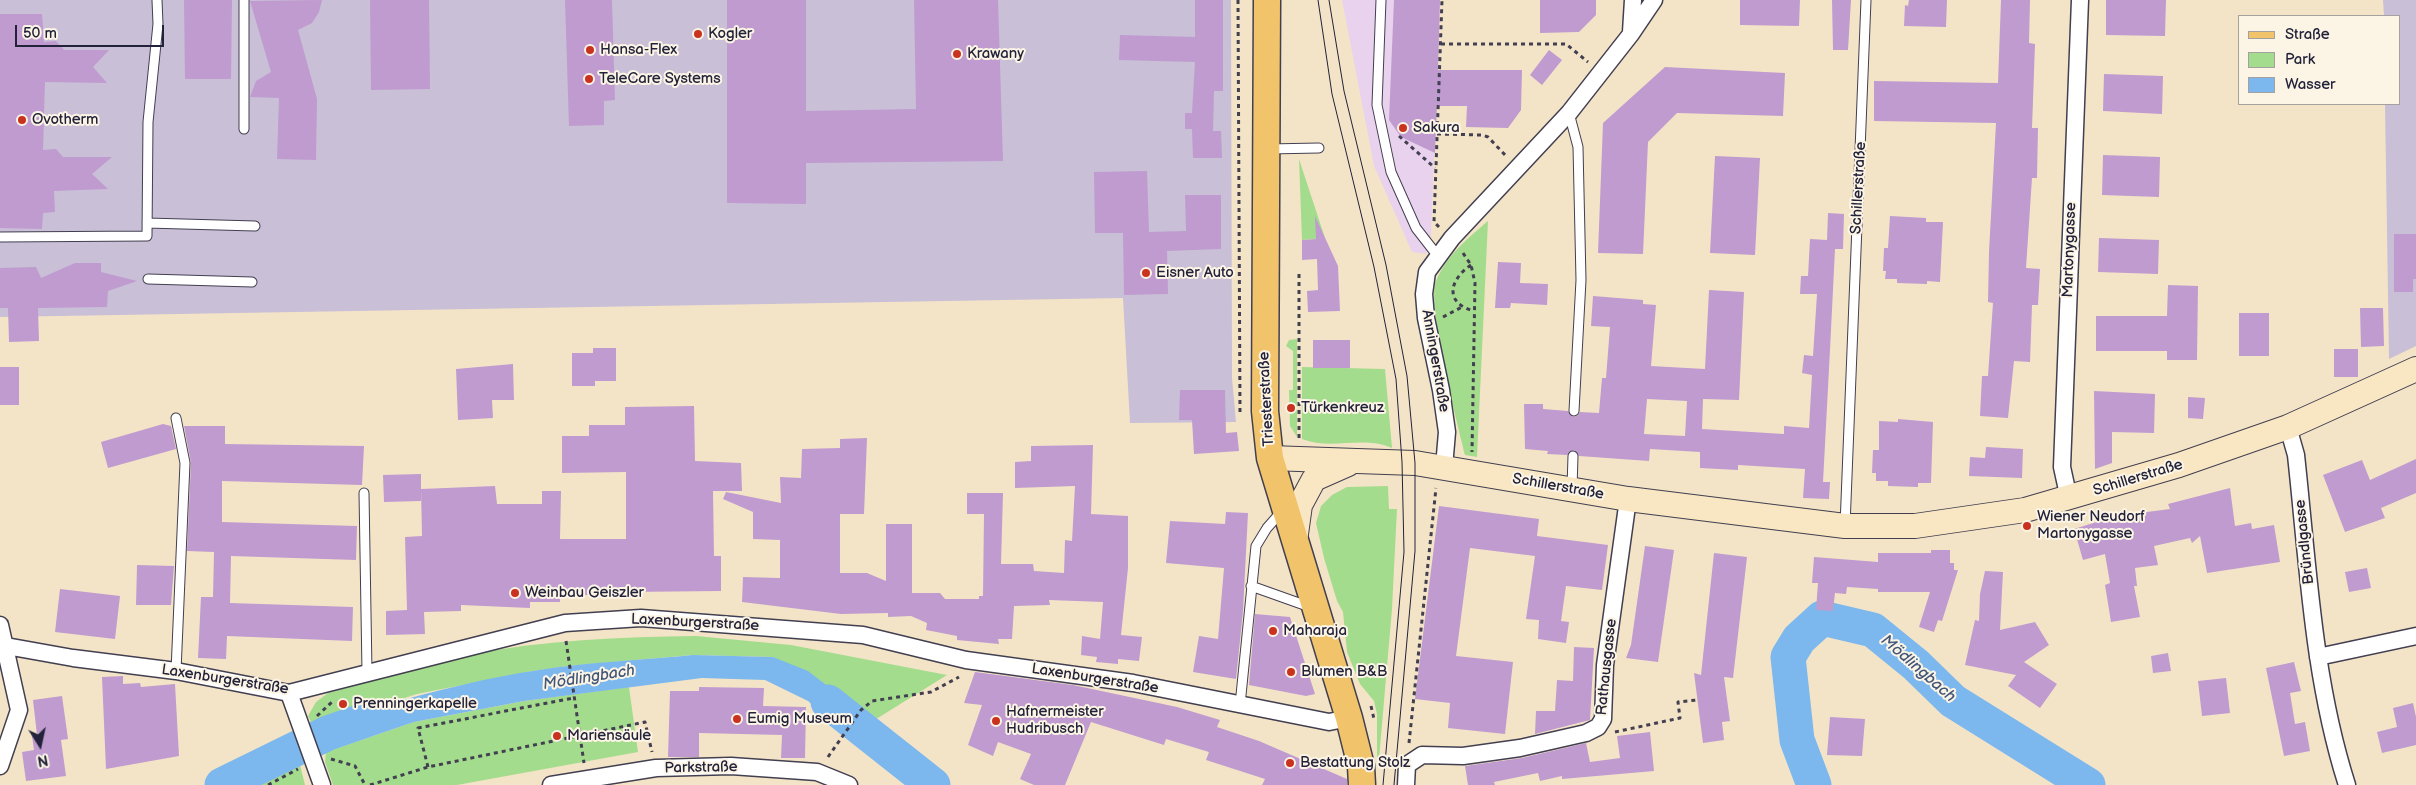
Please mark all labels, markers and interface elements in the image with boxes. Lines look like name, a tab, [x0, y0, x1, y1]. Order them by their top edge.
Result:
scale bar	[18, 15, 166, 47]
legend	[2238, 15, 2401, 105]
text: 50 m	[23, 24, 57, 43]
place label: Kogler	[708, 25, 752, 43]
text: Straße	[2285, 25, 2330, 44]
marker: Kogler	[692, 28, 704, 40]
place label: Hansa-Flex	[600, 41, 677, 59]
marker: Hansa-Flex	[584, 44, 596, 56]
place label: Krawany	[967, 45, 1024, 63]
marker: Krawany	[951, 48, 963, 60]
text: Park	[2285, 50, 2315, 69]
place label: TeleCare Systems	[599, 70, 721, 88]
marker: TeleCare Systems	[583, 73, 595, 85]
text: Wasser	[2285, 75, 2335, 94]
place label: Ovotherm	[32, 111, 98, 129]
marker: Ovotherm	[16, 114, 28, 126]
place label: Sakura	[1413, 119, 1460, 137]
marker: Sakura	[1397, 122, 1409, 134]
street label: Schillerstraße	[1848, 141, 1870, 235]
street label: Martonygasse	[2059, 202, 2081, 298]
place label: Eisner Auto	[1156, 264, 1234, 282]
marker: Eisner Auto	[1140, 267, 1152, 279]
street label: Anningerstraße	[1417, 308, 1453, 414]
street label: Triesterstraße	[1256, 351, 1278, 447]
place label: Türkenkreuz	[1301, 399, 1384, 417]
marker: Türkenkreuz	[1285, 402, 1297, 414]
street label: Schillerstraße	[2091, 456, 2185, 500]
street label: Schillerstraße	[1511, 470, 1605, 504]
street label: Bründlgasse	[2292, 499, 2318, 585]
place label: Wiener Neudorf Martonygasse	[2037, 508, 2145, 543]
marker: Wiener Neudorf Martonygasse	[2021, 520, 2033, 532]
place label: Weinbau Geiszler	[525, 584, 644, 602]
marker: Weinbau Geiszler	[509, 587, 521, 599]
street label: Laxenburgerstraße	[630, 611, 760, 635]
street label: Rathausgasse	[1593, 618, 1621, 716]
place label: Maharaja	[1283, 622, 1347, 640]
marker: Maharaja	[1267, 625, 1279, 637]
water label: Mödlingbach	[1877, 631, 1959, 707]
street label: Laxenburgerstraße	[1030, 660, 1160, 698]
street label: Laxenburgerstraße	[160, 661, 290, 699]
water label: Mödlingbach	[542, 661, 636, 695]
place label: Blumen B&B	[1301, 663, 1387, 681]
marker: Blumen B&B	[1285, 666, 1297, 678]
place label: Prenningerkapelle	[353, 695, 477, 713]
marker: Prenningerkapelle	[337, 698, 349, 710]
place label: Hafnermeister Hudribusch	[1006, 703, 1104, 738]
place label: Eumig Museum	[747, 710, 852, 728]
marker: Eumig Museum	[731, 713, 743, 725]
marker: Hafnermeister Hudribusch	[990, 715, 1002, 727]
north arrow	[15, 720, 65, 770]
place label: Mariensäule	[567, 727, 651, 745]
marker: Mariensäule	[551, 730, 563, 742]
text: N	[36, 751, 49, 770]
place label: Bestattung Stolz	[1300, 754, 1410, 772]
marker: Bestattung Stolz	[1284, 757, 1296, 769]
street label: Parkstraße	[664, 758, 738, 778]

